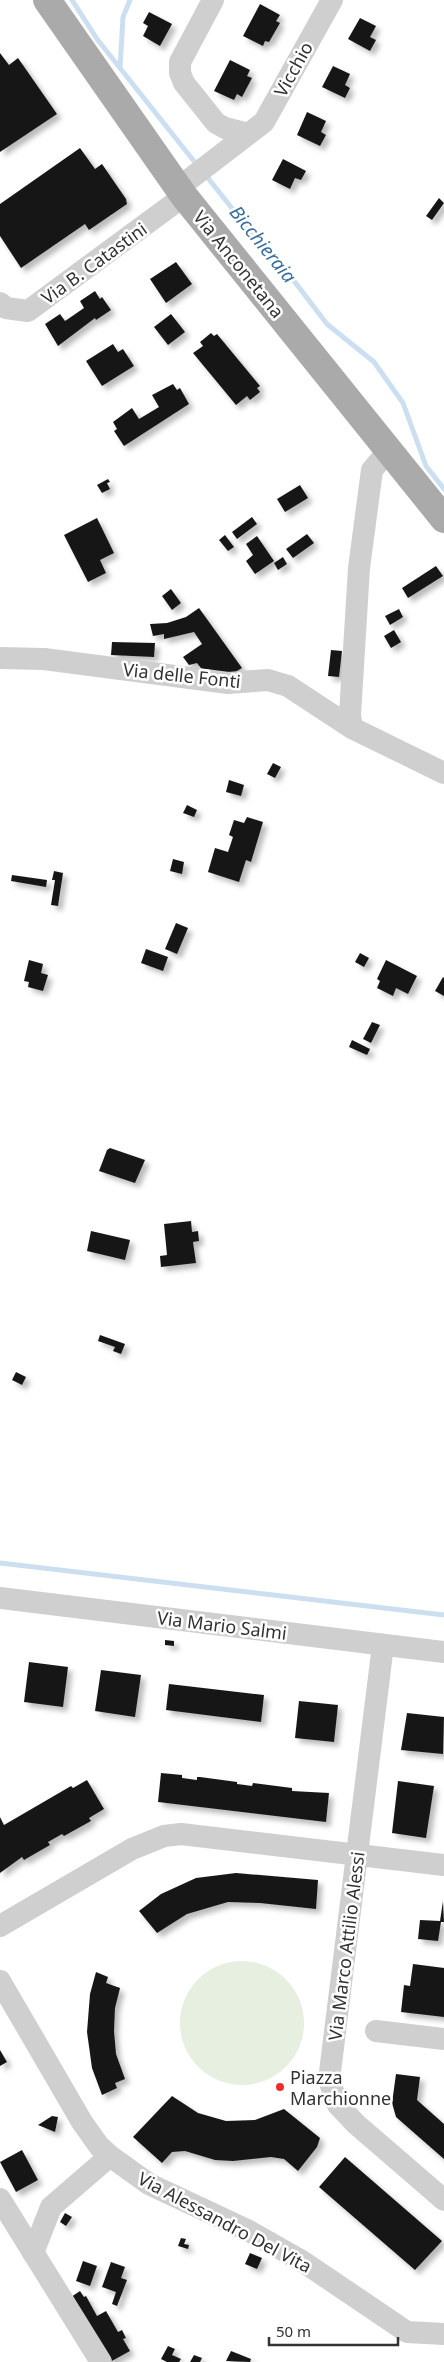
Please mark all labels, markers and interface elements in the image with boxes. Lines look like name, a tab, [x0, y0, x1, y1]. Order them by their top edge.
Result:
street label: Vicchio	[268, 37, 318, 101]
water label: Bicchieraia	[224, 200, 302, 288]
street label: Via Anconetana	[188, 205, 290, 323]
street label: Via B. Catastini	[36, 217, 152, 309]
street label: Via delle Fonti	[122, 657, 242, 693]
street label: Via Mario Salmi	[156, 1605, 288, 1645]
street label: Via Marco Attilio Alessi	[323, 1850, 369, 2042]
place label: Piazza Marchionne	[290, 2065, 391, 2110]
marker: Piazza Marchionne	[274, 2081, 286, 2093]
street label: Via Alessandro Del Vita	[134, 2166, 316, 2278]
scale bar	[269, 2314, 398, 2346]
text: 50 m	[276, 2321, 311, 2341]

